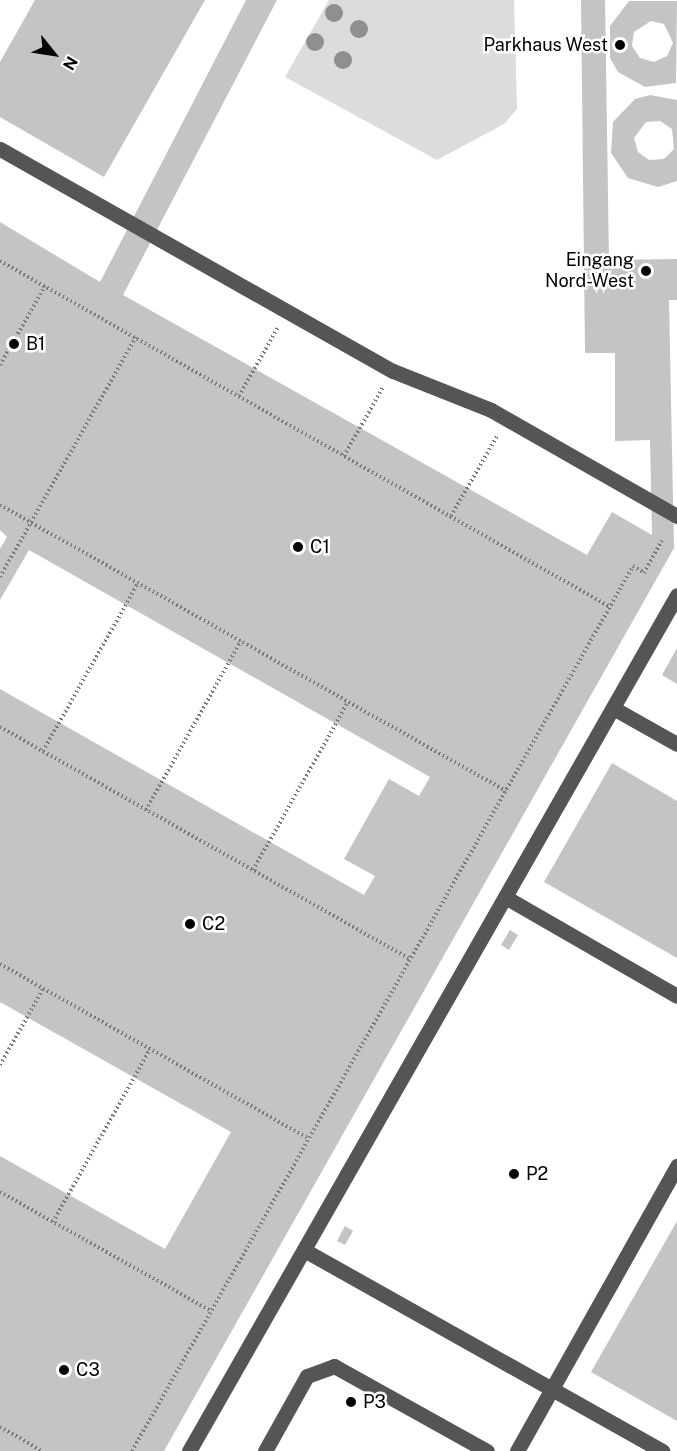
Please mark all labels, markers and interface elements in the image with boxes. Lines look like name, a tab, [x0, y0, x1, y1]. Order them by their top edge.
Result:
north arrow	[24, 24, 84, 84]
place label: Parkhaus West	[483, 34, 608, 56]
marker: Parkhaus West	[613, 38, 627, 52]
text: N	[59, 53, 81, 73]
place label: Eingang Nord-West	[545, 250, 634, 292]
marker: Eingang Nord-West	[639, 264, 653, 278]
place label: B1	[26, 333, 45, 355]
marker: B1	[7, 337, 21, 351]
place label: C1	[310, 536, 330, 558]
marker: C1	[291, 540, 305, 554]
place label: C2	[202, 913, 225, 935]
marker: C2	[183, 917, 197, 931]
place label: P2	[526, 1163, 548, 1185]
marker: P2	[507, 1167, 521, 1181]
place label: C3	[76, 1359, 100, 1381]
marker: C3	[57, 1363, 71, 1377]
place label: P3	[363, 1391, 386, 1413]
marker: P3	[344, 1395, 358, 1409]

